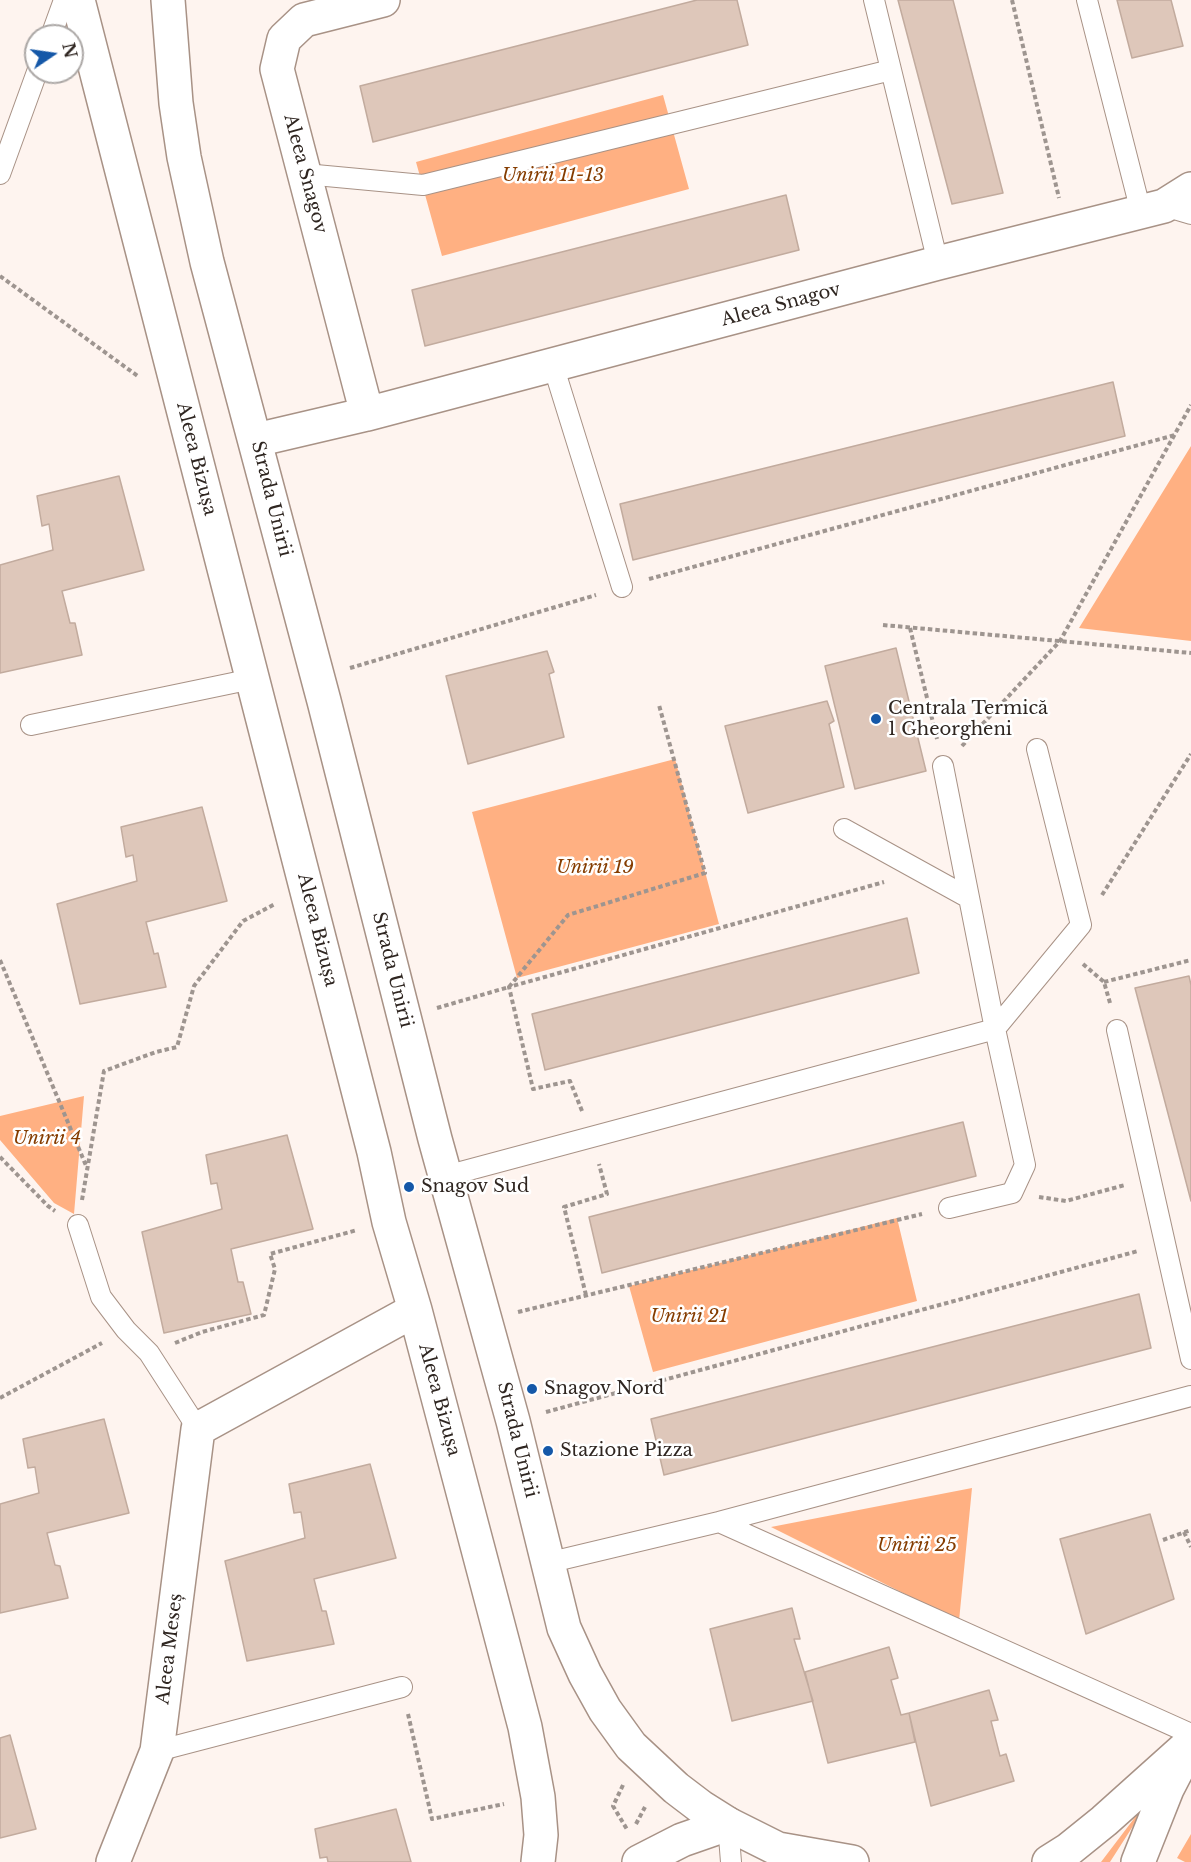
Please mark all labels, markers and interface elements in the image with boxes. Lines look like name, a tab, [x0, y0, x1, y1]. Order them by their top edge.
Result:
north arrow	[24, 24, 84, 84]
text: N	[58, 41, 81, 60]
street label: Aleea Snagov	[279, 112, 331, 236]
park label: Unirii 11-13	[502, 165, 604, 187]
street label: Aleea Snagov	[719, 279, 843, 331]
street label: Aleea Bizușa	[172, 400, 220, 518]
street label: Strada Unirii	[246, 439, 296, 559]
place label: Centrala Termică 1 Gheorgheni	[888, 698, 1048, 740]
marker: Centrala Termică 1 Gheorgheni	[869, 712, 883, 726]
park label: Unirii 19	[556, 857, 634, 879]
street label: Aleea Bizușa	[293, 871, 341, 989]
street label: Strada Unirii	[367, 910, 417, 1030]
park label: Unirii 4	[13, 1128, 81, 1150]
place label: Snagov Sud	[421, 1176, 529, 1198]
marker: Snagov Sud	[402, 1180, 416, 1194]
park label: Unirii 21	[650, 1306, 728, 1328]
street label: Aleea Bizușa	[414, 1341, 464, 1459]
place label: Snagov Nord	[544, 1378, 664, 1400]
street label: Strada Unirii	[492, 1380, 542, 1500]
marker: Snagov Nord	[525, 1382, 539, 1396]
place label: Stazione Pizza	[560, 1440, 693, 1462]
marker: Stazione Pizza	[541, 1444, 555, 1458]
park label: Unirii 25	[877, 1535, 957, 1557]
street label: Aleea Meseș	[152, 1592, 188, 1706]

